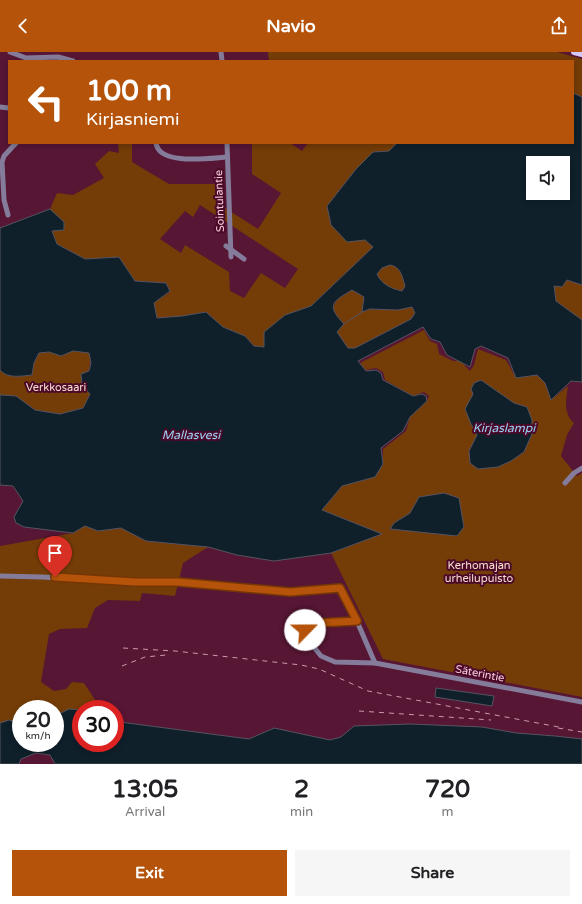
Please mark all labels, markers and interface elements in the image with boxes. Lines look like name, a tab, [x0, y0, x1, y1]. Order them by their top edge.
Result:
icon: back	[12, 15, 34, 37]
text: Navio	[266, 15, 316, 37]
icon: share	[548, 15, 570, 37]
text: 100 m	[86, 74, 172, 108]
icon: left	[20, 76, 72, 128]
text: Kirjasniemi	[86, 108, 179, 130]
map controls	[526, 156, 570, 200]
button: sound	[526, 156, 570, 200]
street label: Sointulantie	[212, 170, 227, 232]
park label: Verkkosaari	[26, 381, 86, 394]
water label: Kirjaslampi	[473, 421, 537, 435]
water label: Mallasvesi	[162, 428, 222, 442]
pin	[38, 536, 72, 577]
icon: arrive	[44, 542, 66, 564]
park label: Kerhomajan urheilupuisto	[445, 559, 514, 585]
position arrow	[284, 609, 326, 651]
street label: Säterintie	[454, 662, 506, 685]
speed limit sign: 30	[72, 700, 124, 752]
text: 20	[25, 709, 51, 733]
text: km/h	[25, 730, 51, 742]
text: 13:05	[112, 775, 178, 804]
text: 2	[294, 775, 309, 804]
text: 720	[425, 775, 470, 804]
text: Arrival	[125, 804, 165, 820]
text: min	[290, 804, 313, 820]
text: m	[442, 804, 454, 820]
button: Exit	[12, 850, 287, 896]
button: Share	[295, 850, 570, 896]

